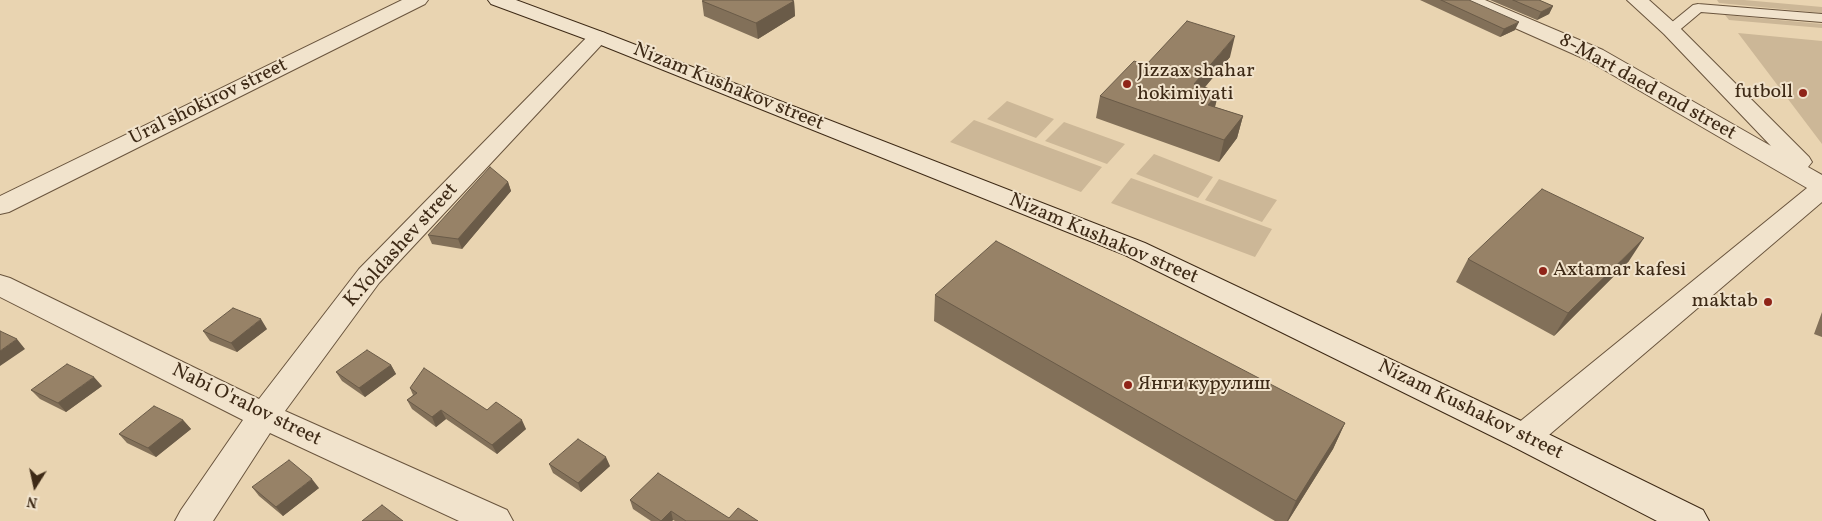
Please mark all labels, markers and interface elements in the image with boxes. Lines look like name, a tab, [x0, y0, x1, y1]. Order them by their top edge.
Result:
street label: 8-Mart daed end street	[1554, 29, 1740, 147]
street label: Nizam Kushakov street	[629, 39, 827, 137]
street label: Ural shokirov street	[126, 54, 292, 152]
place label: Jizzax shahar hokimiyati	[1137, 60, 1255, 107]
marker: Jizzax shahar hokimiyati	[1121, 78, 1133, 90]
place label: futboll	[1735, 81, 1793, 105]
marker: futboll	[1797, 87, 1809, 99]
street label: K.Yoldashev street	[340, 179, 464, 313]
street label: Nizam Kushakov street	[1005, 189, 1201, 291]
place label: Axtamar kafesi	[1553, 259, 1686, 283]
marker: Axtamar kafesi	[1537, 265, 1549, 277]
place label: maktab	[1692, 290, 1758, 314]
marker: maktab	[1762, 296, 1774, 308]
street label: Nizam Kushakov street	[1373, 356, 1567, 466]
street label: Nabi O'ralov street	[167, 359, 325, 453]
place label: Янги курулиш	[1138, 373, 1271, 397]
marker: Янги курулиш	[1122, 379, 1134, 391]
north arrow	[10, 461, 60, 511]
text: N	[26, 491, 39, 512]

